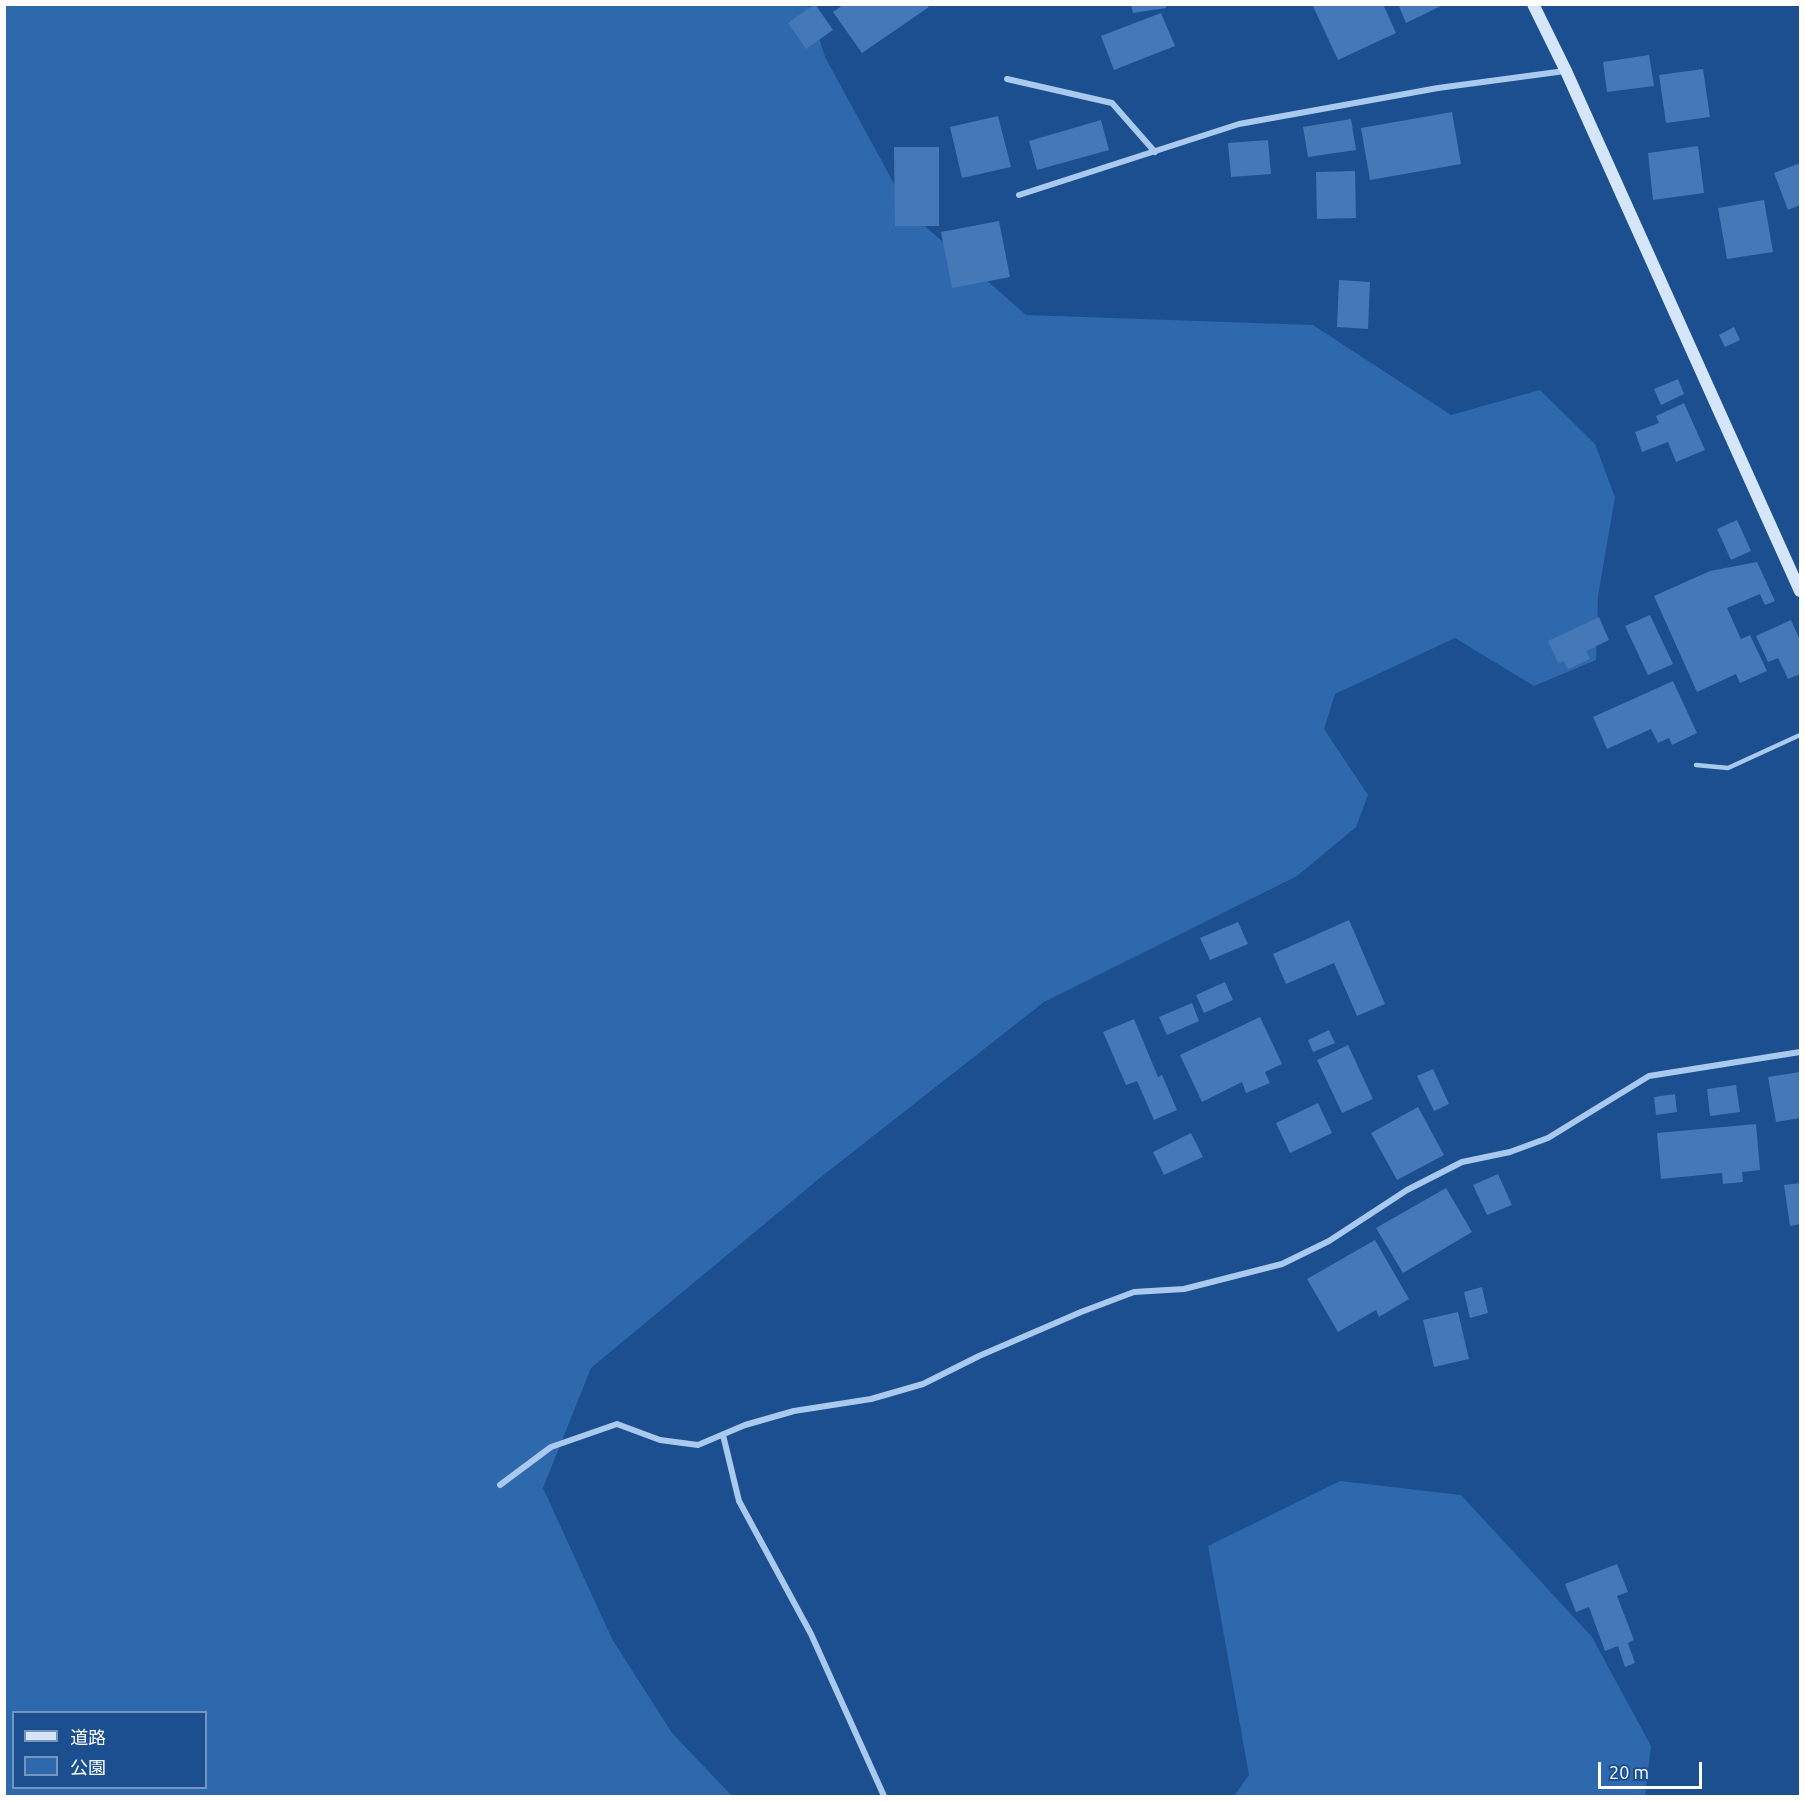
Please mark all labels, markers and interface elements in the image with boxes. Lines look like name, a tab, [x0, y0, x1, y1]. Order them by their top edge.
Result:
legend	[12, 1711, 207, 1789]
text: 道路	[70, 1727, 106, 1747]
scale bar	[1601, 1750, 1704, 1788]
text: 公園	[70, 1757, 106, 1777]
text: 20 m	[1609, 1762, 1649, 1782]

